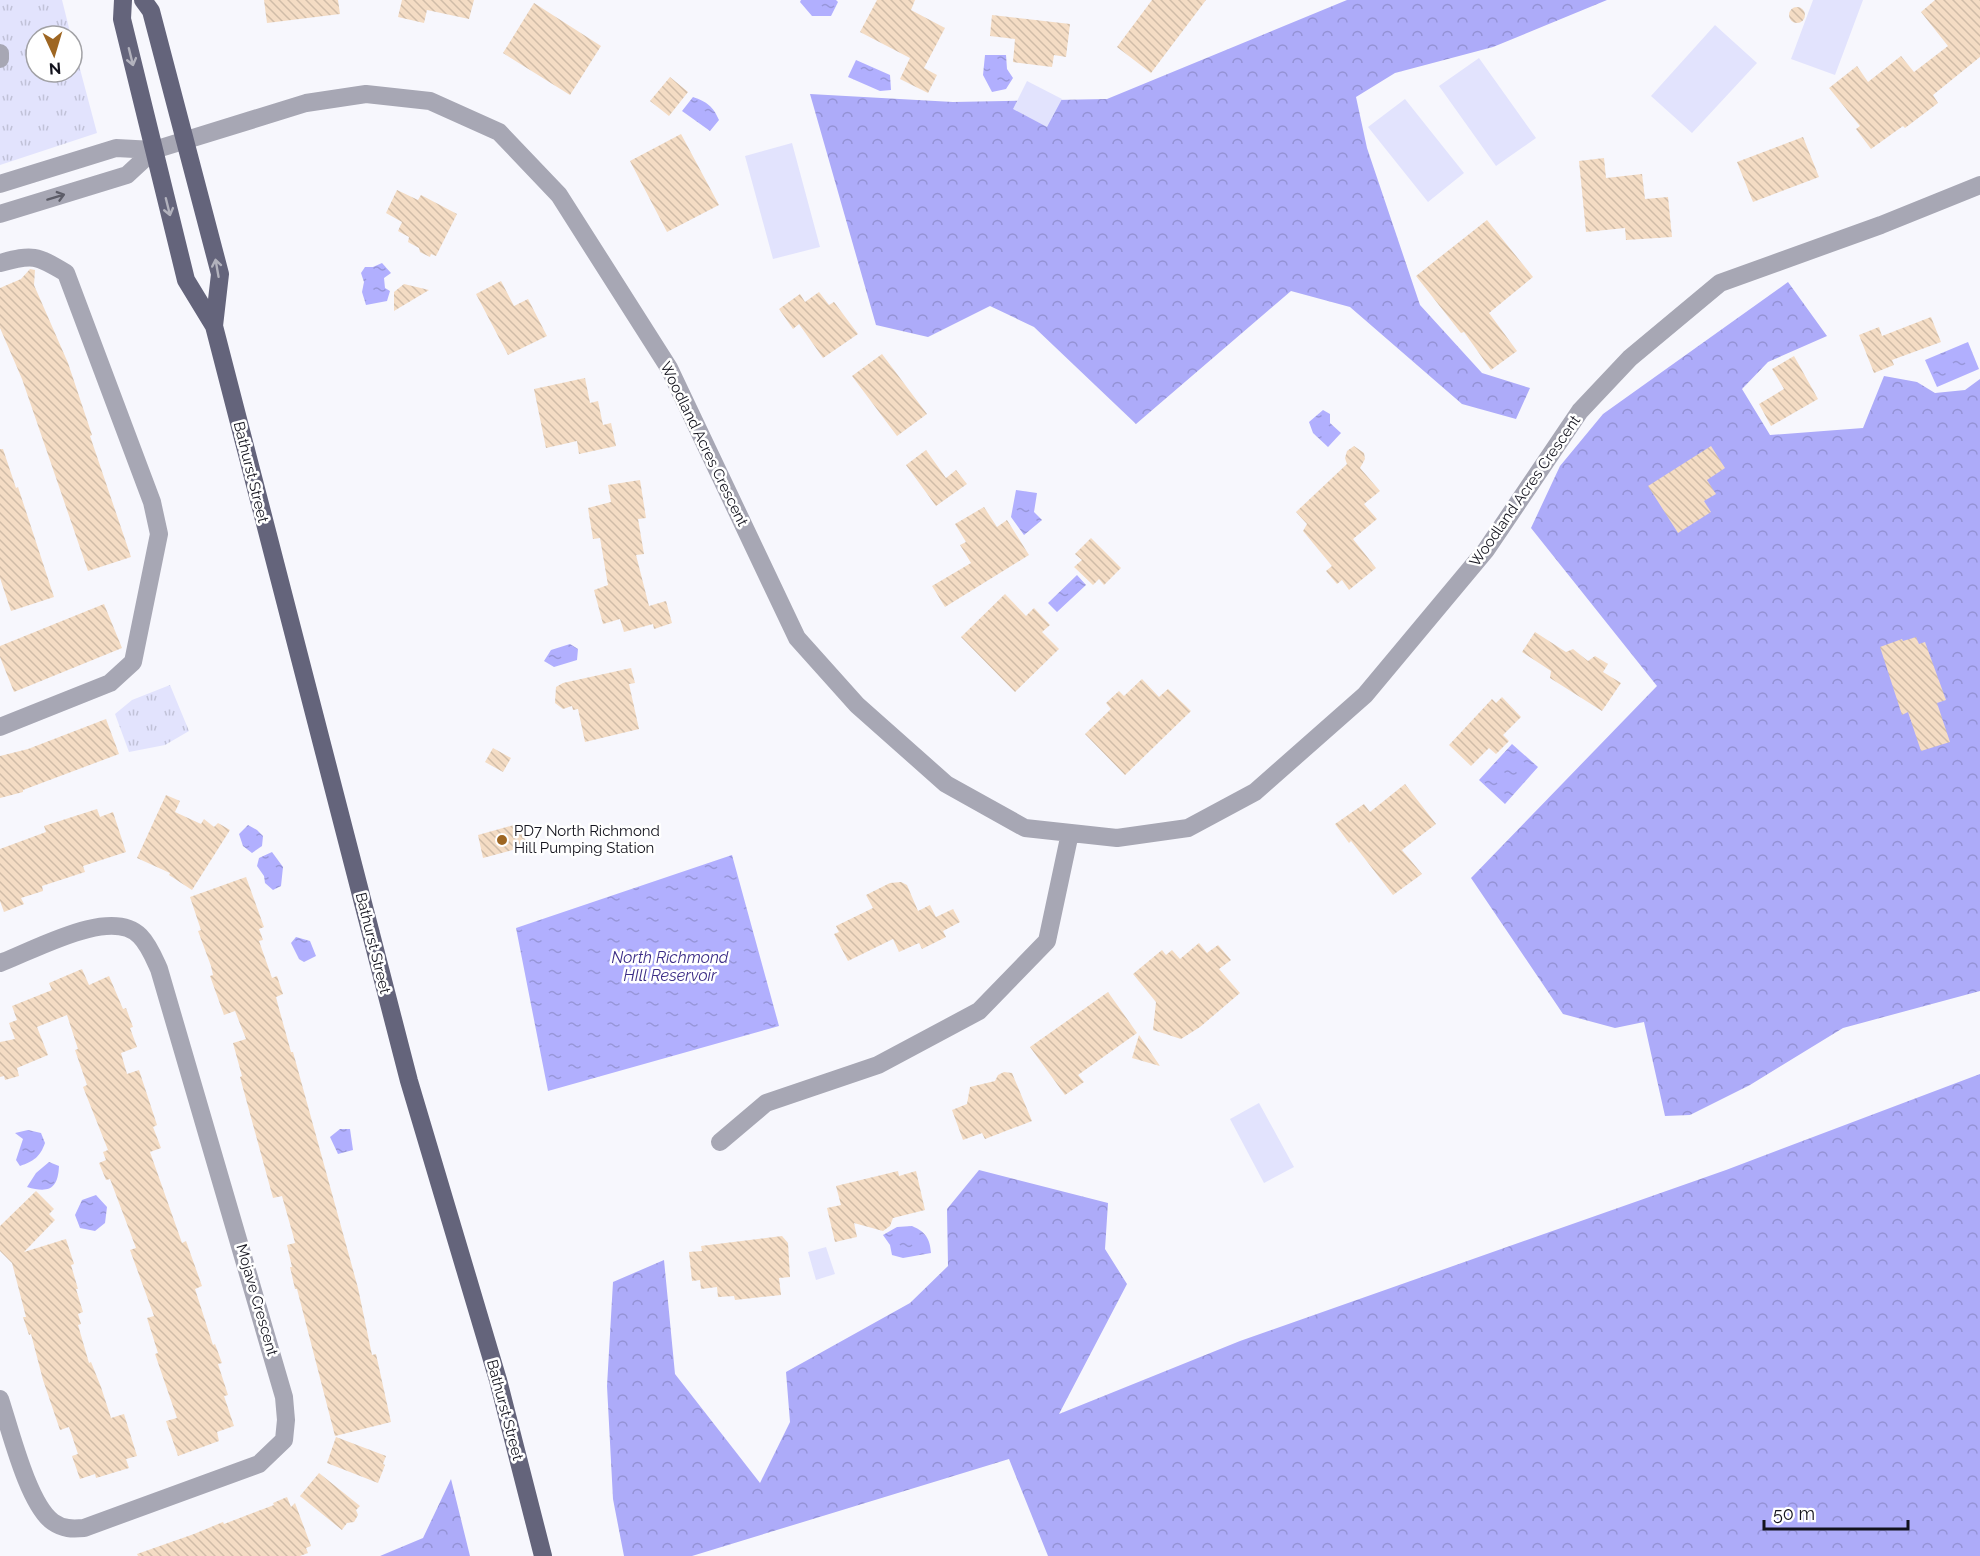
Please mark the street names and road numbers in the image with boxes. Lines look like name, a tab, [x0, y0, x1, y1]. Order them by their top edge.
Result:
street label: Woodland Acres Crescent	[656, 359, 752, 529]
street label: Woodland Acres Crescent	[1466, 412, 1584, 570]
street label: Bathurst Street	[230, 419, 272, 525]
street label: Bathurst Street	[352, 890, 394, 996]
street label: Mojave Crescent	[232, 1242, 282, 1358]
street label: Bathurst Street	[483, 1358, 527, 1462]

